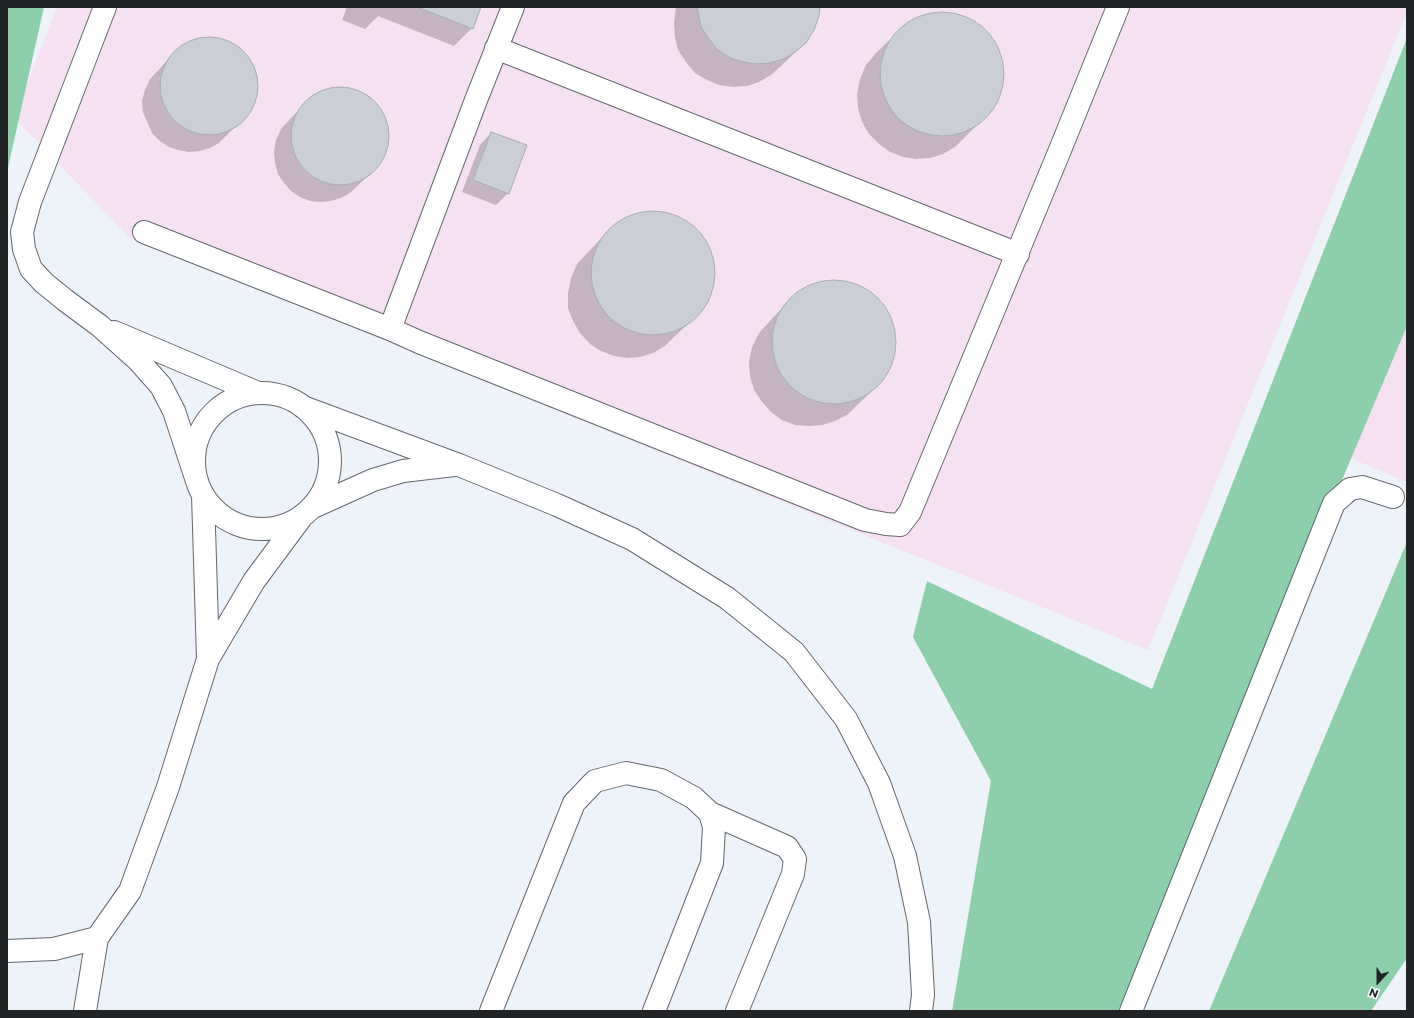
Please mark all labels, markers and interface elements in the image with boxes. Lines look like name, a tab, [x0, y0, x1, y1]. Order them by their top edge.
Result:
north arrow	[1358, 962, 1398, 1002]
text: N	[1367, 985, 1380, 1001]

